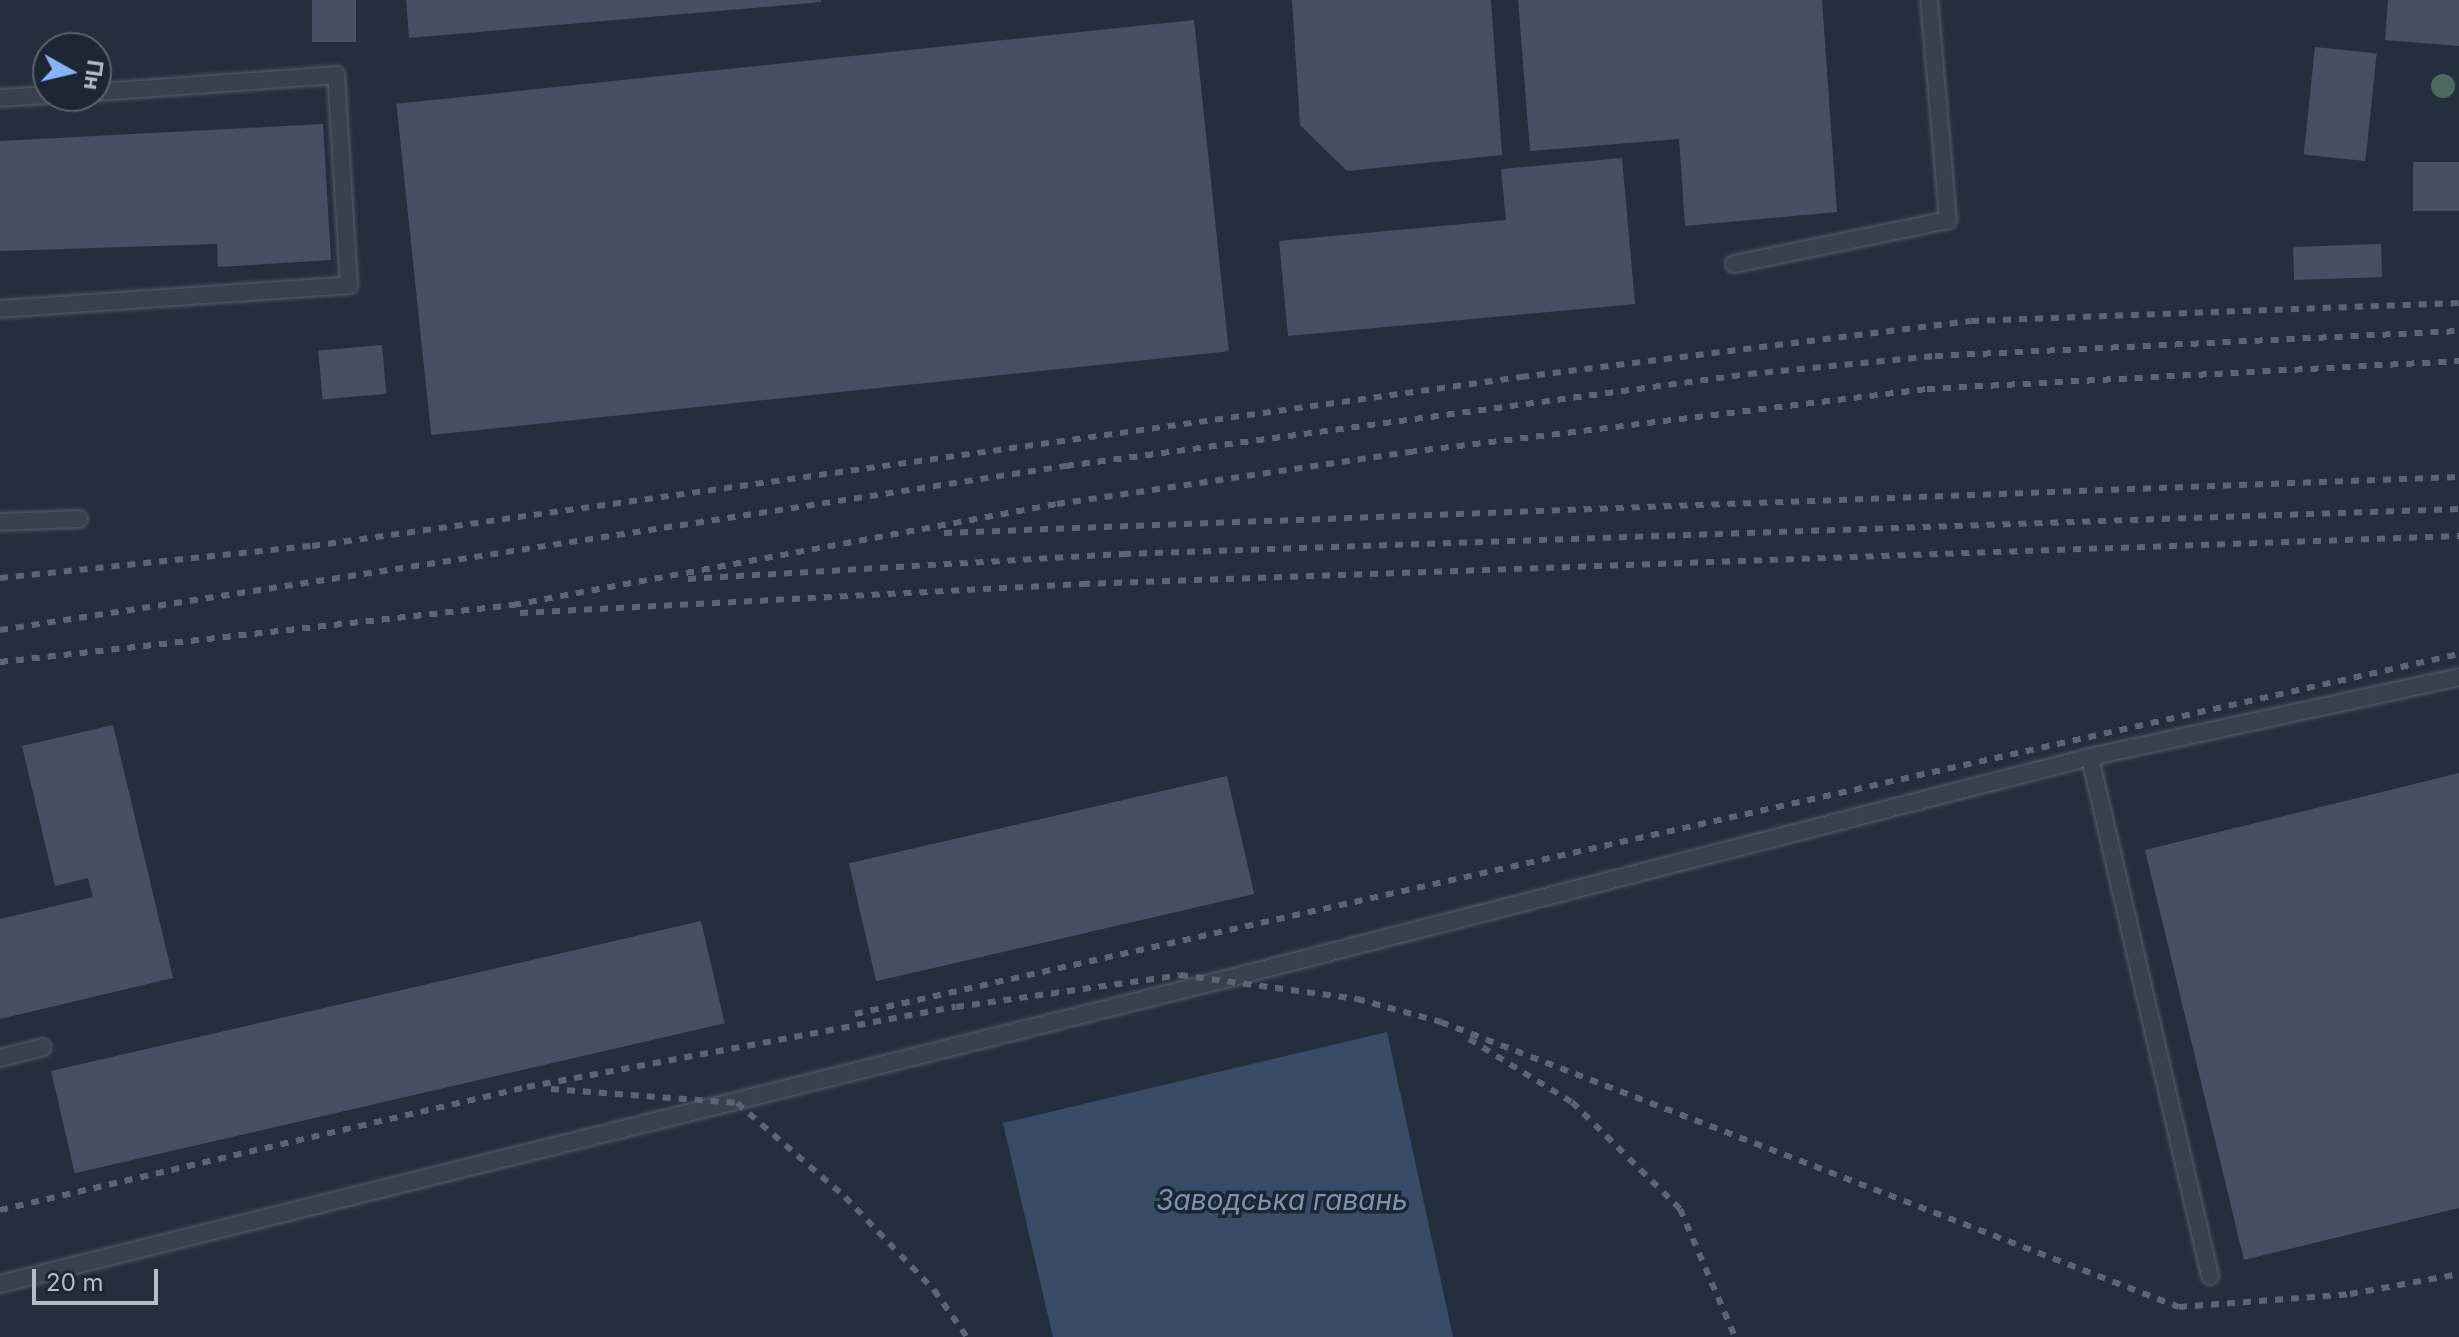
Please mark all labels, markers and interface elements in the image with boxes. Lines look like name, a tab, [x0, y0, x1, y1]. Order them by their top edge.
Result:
north arrow	[32, 32, 112, 112]
text: Пн	[79, 58, 109, 92]
water label: Заводська гавань	[1156, 1183, 1408, 1217]
scale bar	[36, 1253, 162, 1303]
text: 20 m	[46, 1268, 104, 1297]

